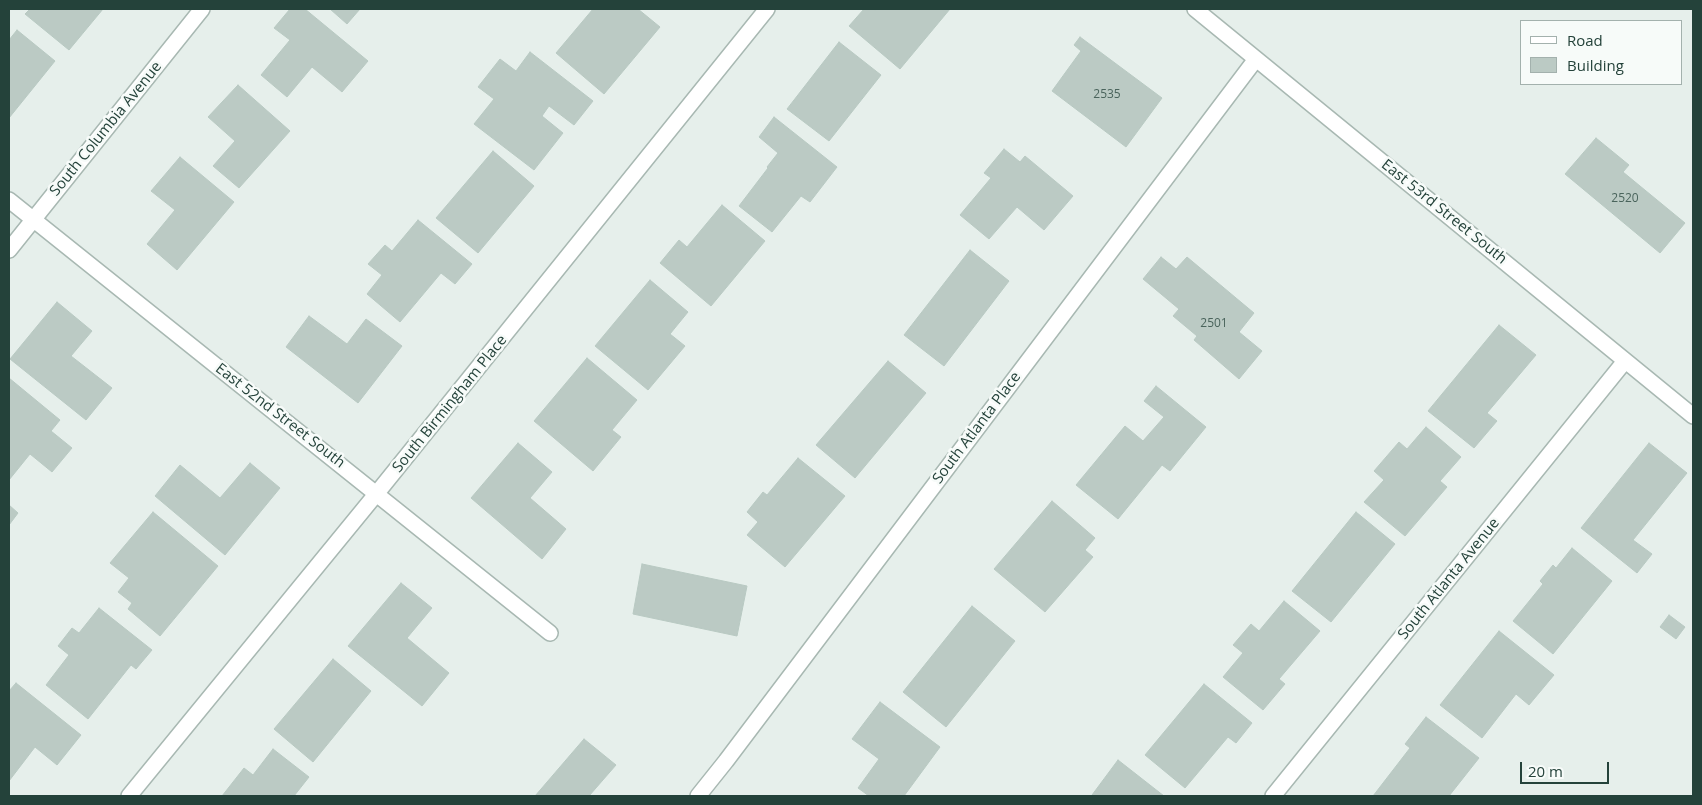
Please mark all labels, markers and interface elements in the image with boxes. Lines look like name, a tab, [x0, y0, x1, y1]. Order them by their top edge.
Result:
legend	[1520, 20, 1682, 85]
text: Road	[1567, 30, 1603, 50]
text: Building	[1567, 55, 1624, 75]
street label: South Columbia Avenue	[46, 58, 166, 200]
house number: 2535	[1093, 88, 1121, 102]
street label: East 53rd Street South	[1378, 156, 1510, 268]
house number: 2520	[1611, 192, 1639, 206]
house number: 2501	[1200, 317, 1228, 331]
street label: South Birmingham Place	[389, 332, 511, 476]
street label: East 52nd Street South	[212, 360, 348, 472]
street label: South Atlanta Place	[929, 369, 1025, 487]
street label: South Atlanta Avenue	[1395, 515, 1503, 643]
scale bar	[1522, 752, 1611, 784]
text: 20 m	[1528, 761, 1563, 781]

